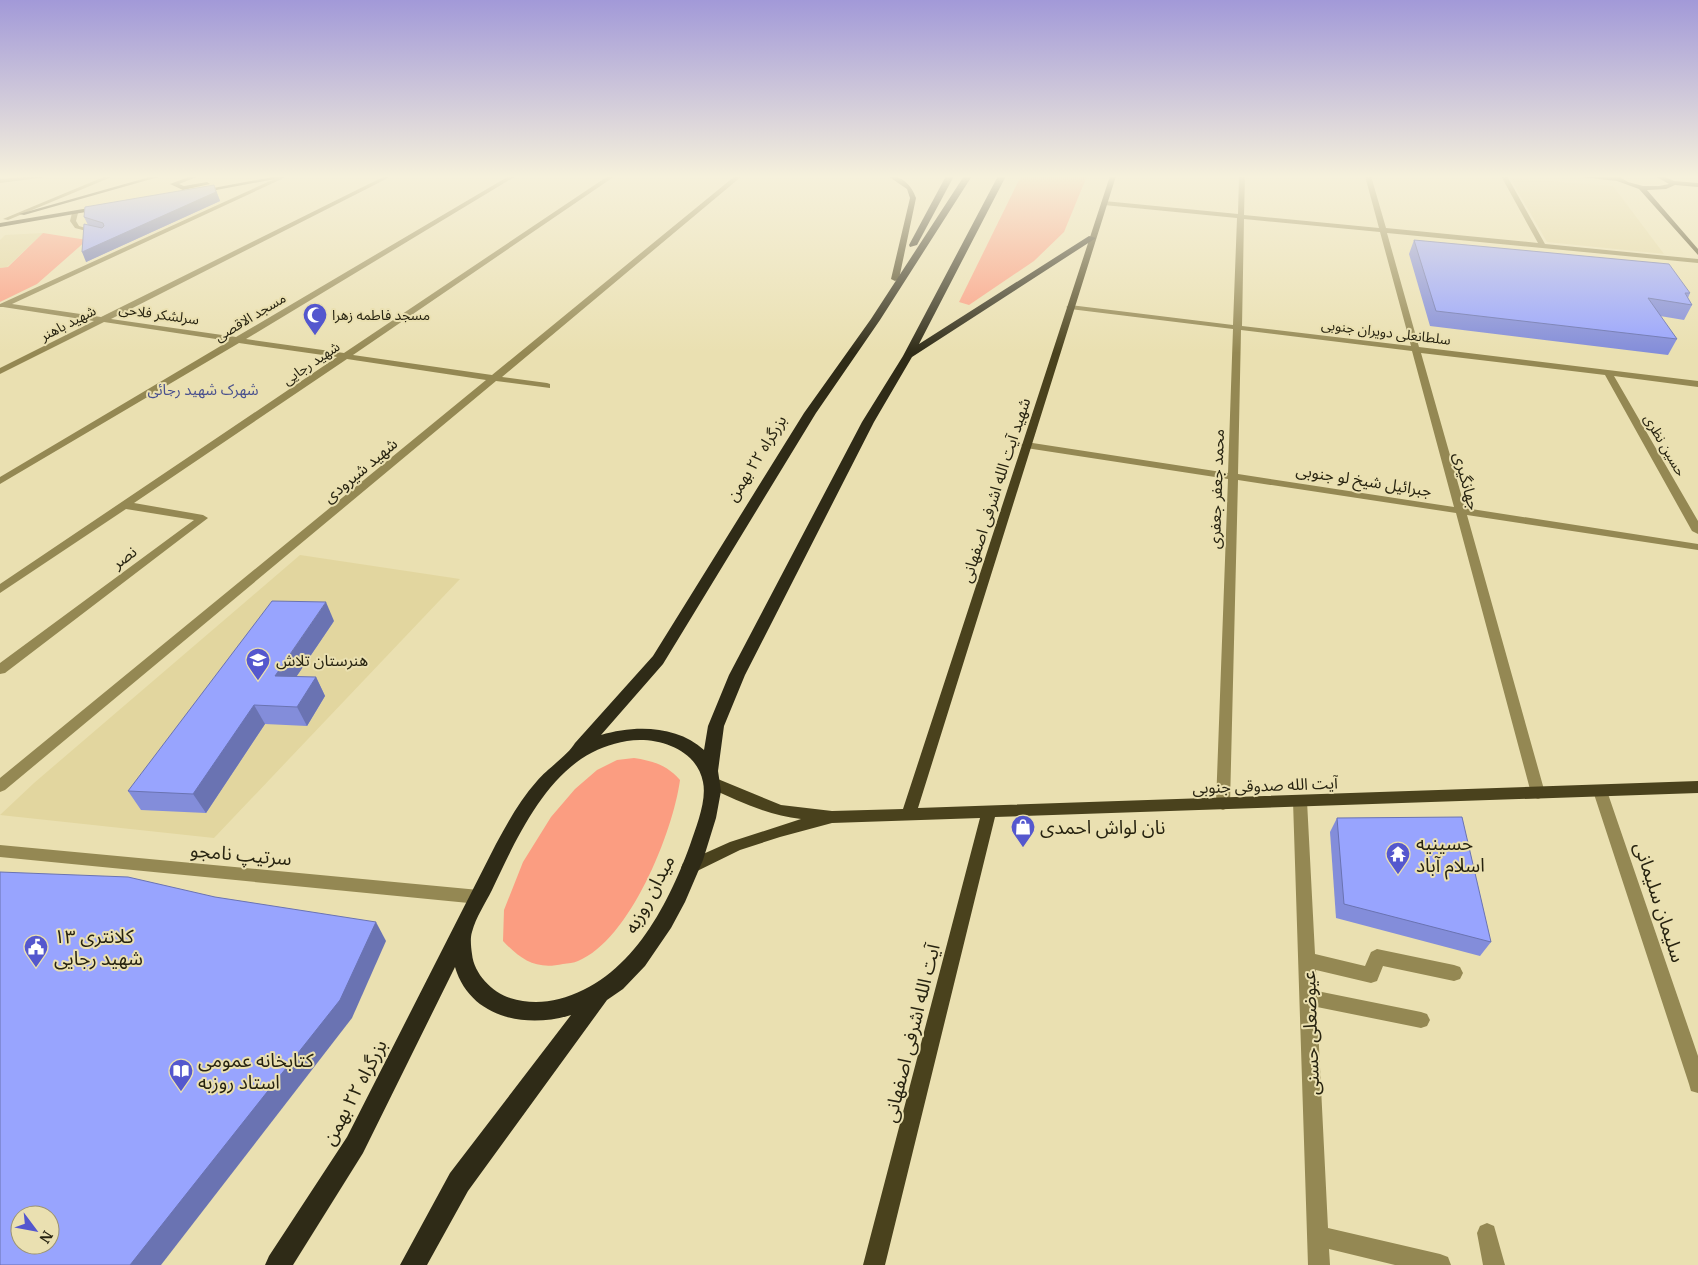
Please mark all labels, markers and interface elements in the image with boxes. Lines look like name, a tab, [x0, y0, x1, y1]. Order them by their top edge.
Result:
street label: مسجد الاقصی	[211, 289, 289, 345]
street label: سرلشکر فلاحی	[118, 299, 200, 329]
street label: شهید باهنر	[36, 301, 99, 345]
mosque icon: مسجد فاطمه زهرا	[302, 302, 328, 336]
place label: مسجد فاطمه زهرا	[332, 306, 430, 324]
street label: سلطانعلی دویران جنوبی	[1320, 315, 1452, 349]
street label: شهید رجایی	[279, 337, 343, 389]
district label: شهرک شهید رجائی	[147, 380, 259, 399]
street label: شهید آیت الله اشرفی اصفهانی	[956, 395, 1034, 585]
street label: بزرگراه ۲۲ بهمن	[722, 411, 790, 505]
street label: حسین نظری	[1640, 411, 1690, 479]
street label: محمد جعفر جعفری	[1204, 429, 1228, 549]
street label: شهید شیرودی	[319, 433, 401, 507]
street label: جهانگیری	[1450, 450, 1484, 512]
street label: جبرائیل شیخ لو جنوبی	[1294, 459, 1433, 504]
street label: نصر	[107, 541, 140, 573]
school or university icon: هنرستان تلاش	[245, 647, 271, 681]
place label: هنرستان تلاش	[276, 650, 368, 670]
street label: آیت الله صدوقی جنوبی	[1192, 772, 1339, 798]
shop icon: نان لواش احمدی	[1010, 814, 1036, 848]
place label: نان لواش احمدی	[1040, 815, 1165, 839]
place label: حسینیه اسلام آباد	[1416, 831, 1485, 880]
street label: سرتیپ نامجو	[189, 838, 293, 872]
street label: سلیمان سلیمانی	[1629, 839, 1691, 965]
temple icon: حسینیه اسلام آباد	[1385, 841, 1411, 875]
street label: میدان روزبه	[618, 851, 680, 937]
place label: کلانتری ۱۳ شهید رجایی	[54, 924, 143, 970]
public building icon: کلانتری ۱۳ شهید رجایی	[23, 934, 49, 968]
street label: آیت الله اشرفی اصفهانی	[877, 940, 945, 1125]
street label: عیوضعلی حسنی	[1296, 970, 1324, 1096]
street label: بزرگراه ۲۲ بهمن	[316, 1035, 392, 1149]
place label: کتابخانه عمومی استاد روزبه	[198, 1048, 315, 1094]
library icon: کتابخانه عمومی استاد روزبه	[168, 1058, 194, 1092]
north arrow	[10, 1205, 60, 1255]
text: N	[35, 1227, 57, 1246]

